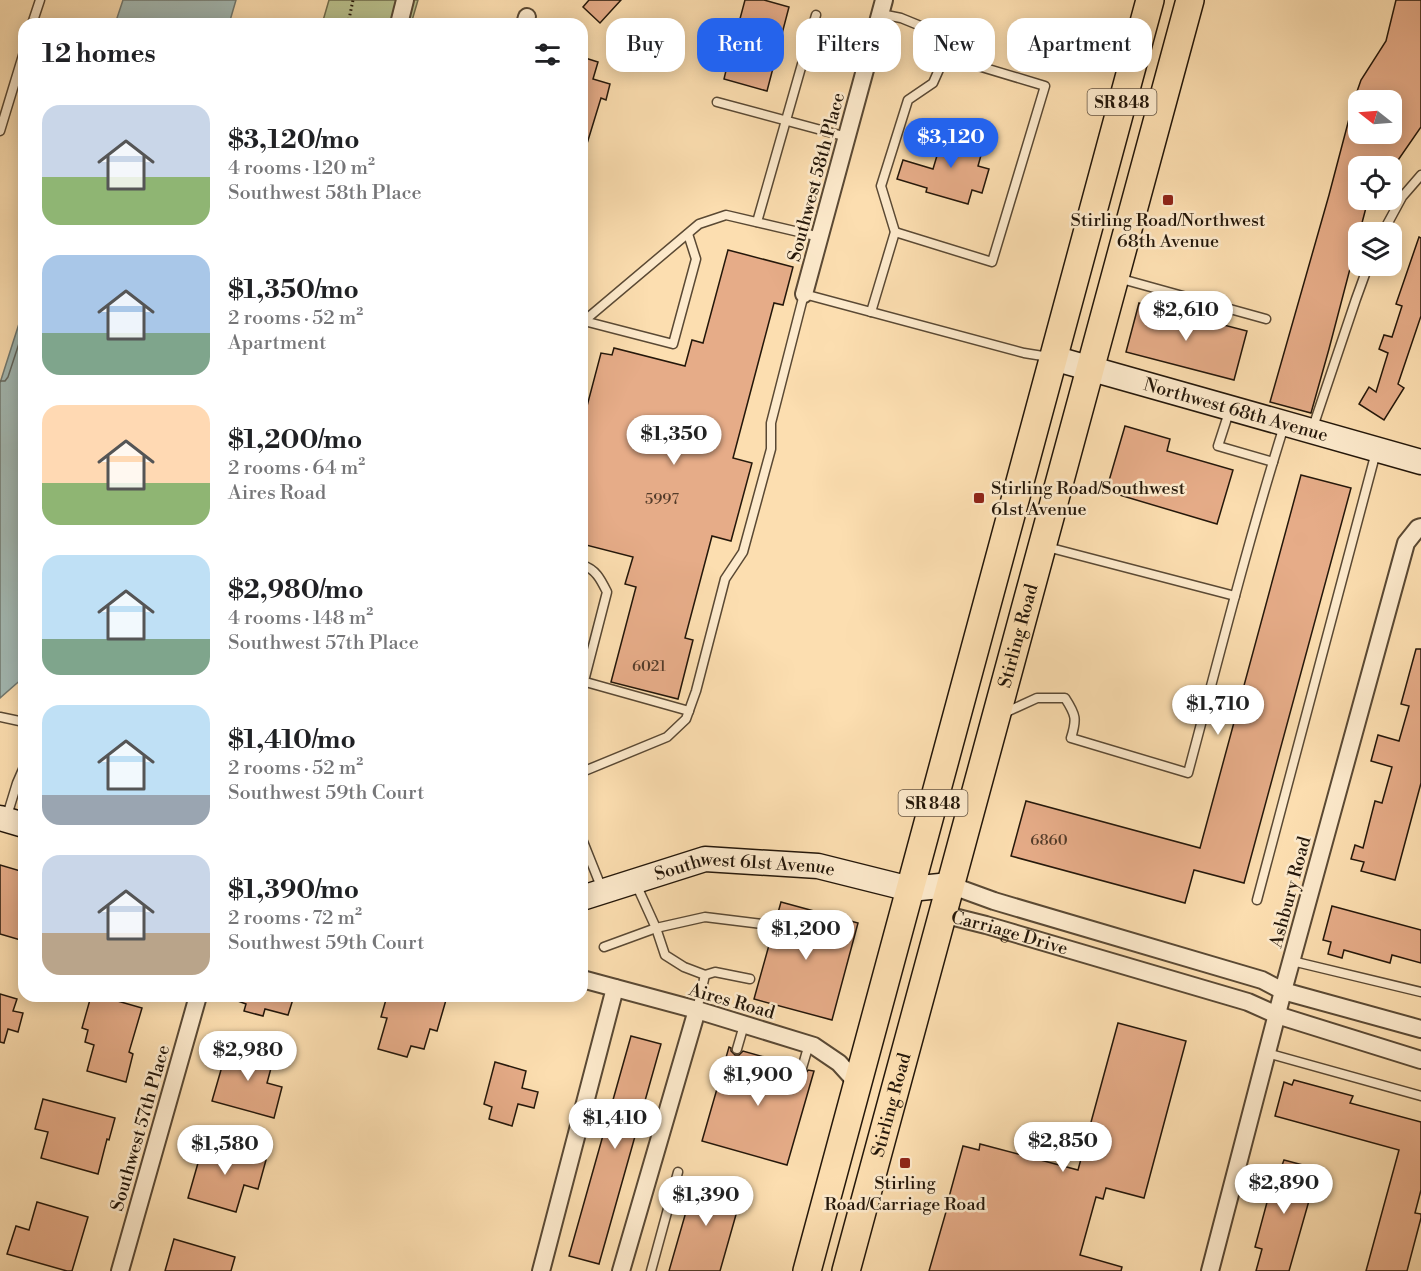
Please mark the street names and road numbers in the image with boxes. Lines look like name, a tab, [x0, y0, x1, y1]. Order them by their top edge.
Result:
road number: SR 848	[1088, 89, 1156, 115]
street label: Southwest 58th Place	[783, 90, 850, 264]
street label: Northwest 68th Avenue	[1141, 373, 1331, 447]
street label: Stirling Road	[993, 581, 1044, 691]
road number: SR 848	[898, 790, 968, 816]
street label: Ashbury Road	[1264, 833, 1317, 951]
street label: Southwest 61st Avenue	[652, 848, 837, 886]
street label: Carriage Drive	[948, 906, 1071, 960]
street label: Aires Road	[685, 978, 778, 1025]
street label: Southwest 57th Place	[106, 1042, 175, 1214]
street label: Stirling Road	[866, 1050, 917, 1160]

